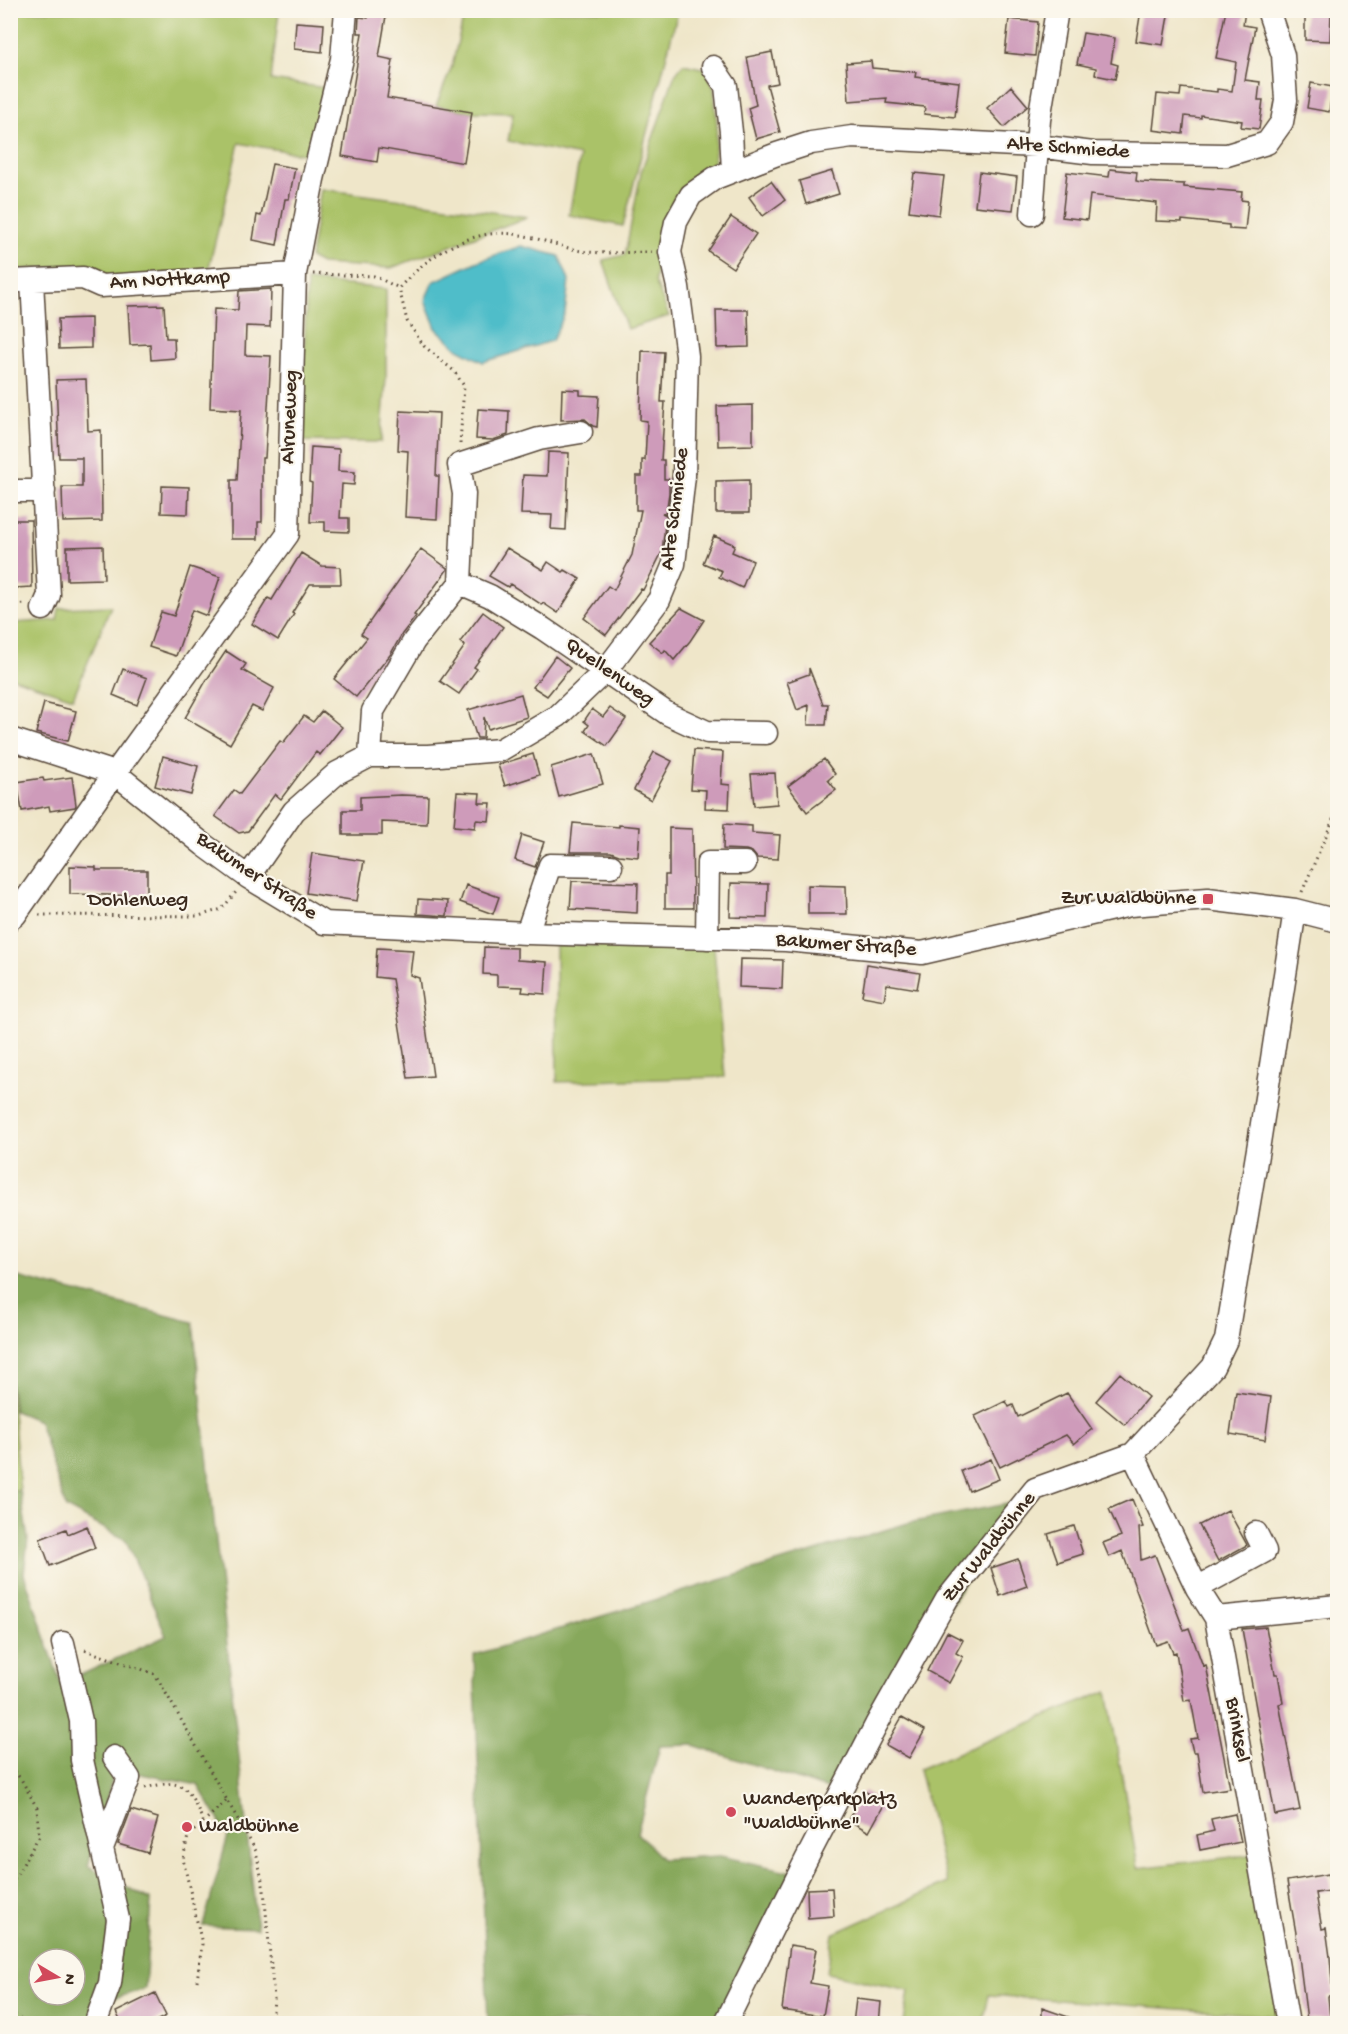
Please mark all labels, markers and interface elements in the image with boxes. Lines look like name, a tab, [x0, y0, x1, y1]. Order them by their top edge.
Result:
street label: Alte Schmiede	[1006, 132, 1131, 166]
street label: Am Nottkamp	[109, 265, 231, 297]
street label: Alruneweg	[277, 369, 305, 464]
street label: Alte Schmiede	[656, 445, 696, 572]
street label: Quellenweg	[559, 633, 659, 713]
street label: Bakumer Straße	[190, 827, 322, 927]
place label: Zur Waldbühne	[1061, 887, 1197, 912]
street label: Dohlenweg	[86, 889, 188, 914]
marker: Zur Waldbühne	[1201, 892, 1215, 906]
street label: Bakumer Straße	[774, 929, 918, 963]
street label: Zur Waldbühne	[938, 1487, 1043, 1608]
street label: Brinksel	[1218, 1695, 1254, 1764]
place label: Wanderparkplatz "Waldbühne"	[743, 1788, 897, 1837]
marker: Wanderparkplatz "Waldbühne"	[724, 1805, 738, 1819]
place label: Waldbühne	[199, 1815, 300, 1840]
marker: Waldbühne	[180, 1820, 194, 1834]
north arrow	[27, 1947, 87, 2007]
text: N	[58, 1972, 79, 1986]

